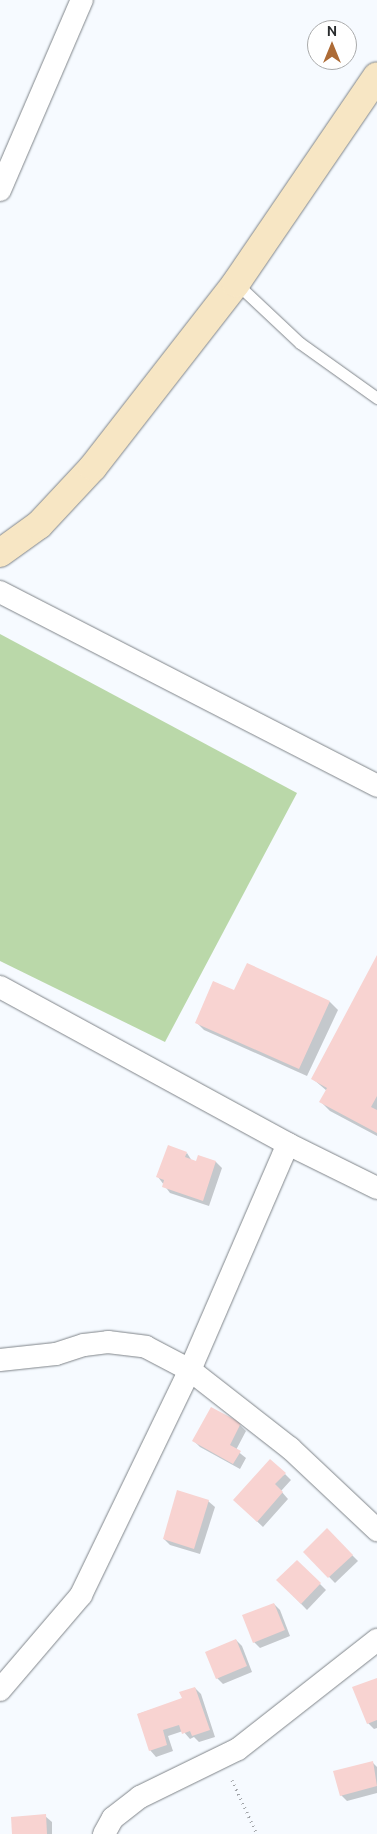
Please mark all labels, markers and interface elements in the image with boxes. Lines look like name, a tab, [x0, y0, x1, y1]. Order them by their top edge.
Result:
north arrow	[307, 20, 357, 70]
text: N	[327, 23, 337, 39]

